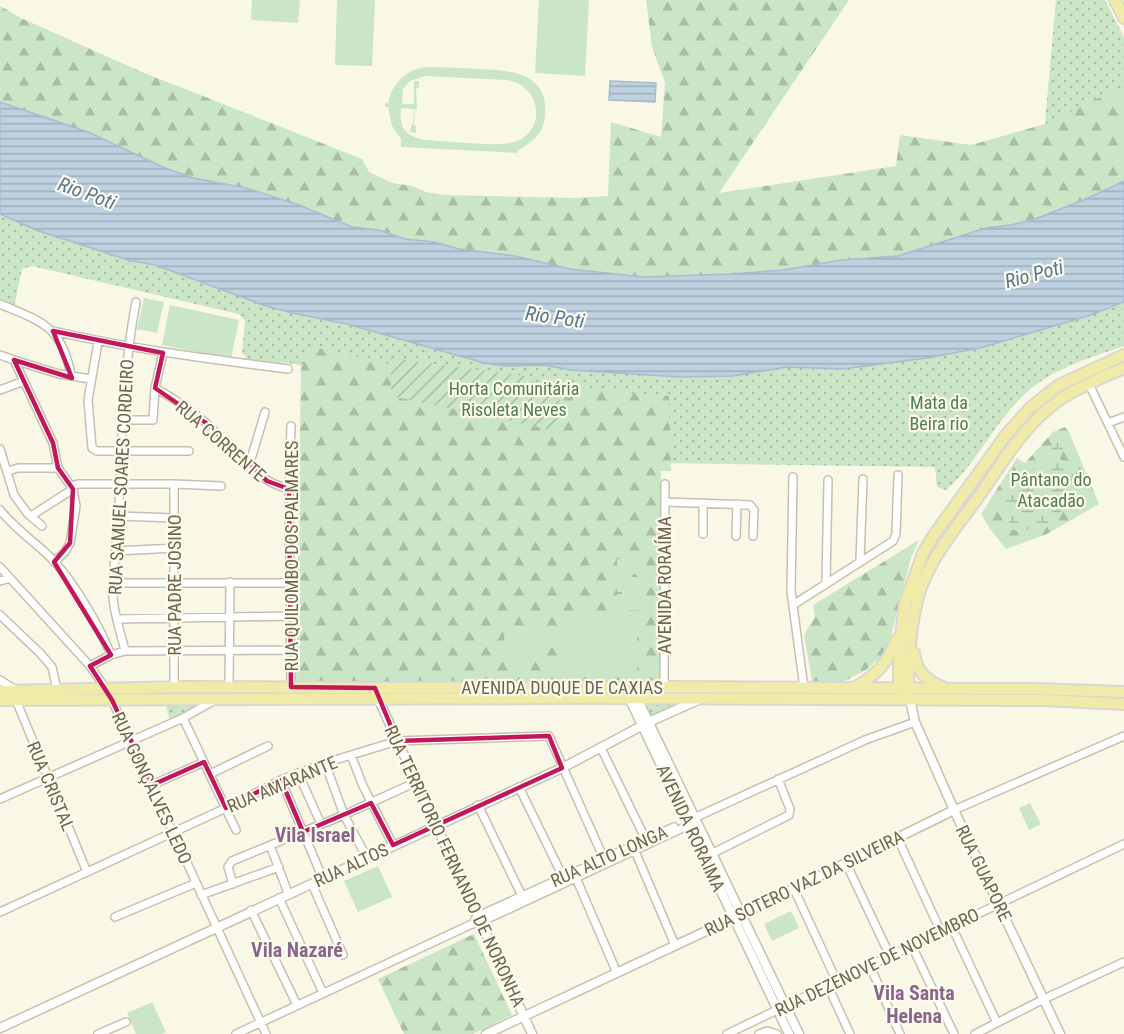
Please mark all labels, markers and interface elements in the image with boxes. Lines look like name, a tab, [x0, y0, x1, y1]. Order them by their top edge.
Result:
water label: Rio Poti	[55, 172, 120, 215]
water label: Rio Poti	[1002, 255, 1066, 293]
water label: Rio Poti	[524, 301, 587, 333]
street label: RUA SAMUEL SOARES CORDEIRO	[104, 359, 138, 595]
park label: Horta Comunitária Risoleta Neves	[449, 378, 579, 420]
park label: Mata da Beira rio	[910, 392, 968, 434]
street label: RUA CORRENTE	[172, 396, 270, 486]
street label: RUA QUILOMBO DOS PALMARES	[281, 441, 302, 671]
park label: Pântano do Atacadão	[1010, 469, 1092, 511]
street label: RUA PADRE JOSINO	[164, 514, 185, 656]
street label: AVENIDA RORAÍMA	[654, 515, 675, 654]
street label: AVENIDA DUQUE DE CAXIAS	[461, 677, 663, 698]
street label: RUA GONÇALVES LEDO	[108, 709, 196, 867]
street label: RUA TERRITORIO FERNANDO DE NORONHA	[380, 722, 530, 1011]
street label: RUA CRISTAL	[23, 738, 79, 834]
street label: RUA AMARANTE	[224, 751, 340, 817]
street label: AVENIDA RORAIMA	[652, 761, 730, 895]
street label: RUA ALTO LONGA	[547, 821, 671, 891]
street label: RUA GUAPORE	[952, 822, 1016, 924]
district label: Vila Israel	[275, 823, 355, 847]
street label: RUA SOTERO VAZ DA SILVEIRA	[701, 825, 908, 940]
street label: RUA ALTOS	[310, 839, 392, 891]
street label: RUA DEZENOVE DE NOVEMBRO	[772, 903, 982, 1021]
district label: Vila Nazaré	[251, 938, 343, 962]
district label: Vila Santa Helena	[873, 981, 955, 1028]

